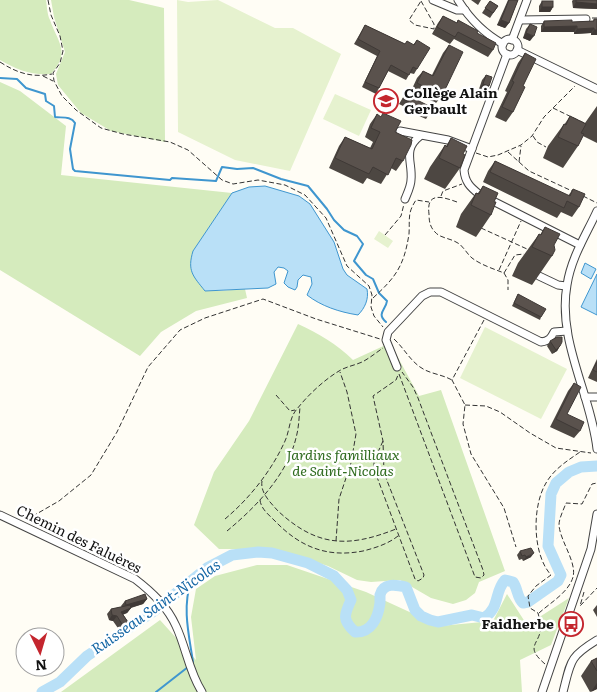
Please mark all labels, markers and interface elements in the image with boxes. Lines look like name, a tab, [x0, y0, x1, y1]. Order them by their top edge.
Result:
place label: Collège Alain Gerbault	[404, 82, 498, 118]
school or university icon: Collège Alain Gerbault	[373, 88, 399, 114]
park label: Jardins familliaux de Saint-Nicolas	[287, 444, 400, 480]
street label: Chemin des Faluères	[14, 499, 145, 577]
water label: Ruisseau Saint-Nicolas	[86, 552, 225, 659]
bus stop icon: Faidherbe	[558, 611, 584, 637]
place label: Faidherbe	[482, 613, 554, 633]
north arrow	[15, 627, 65, 677]
text: N	[34, 655, 48, 676]

